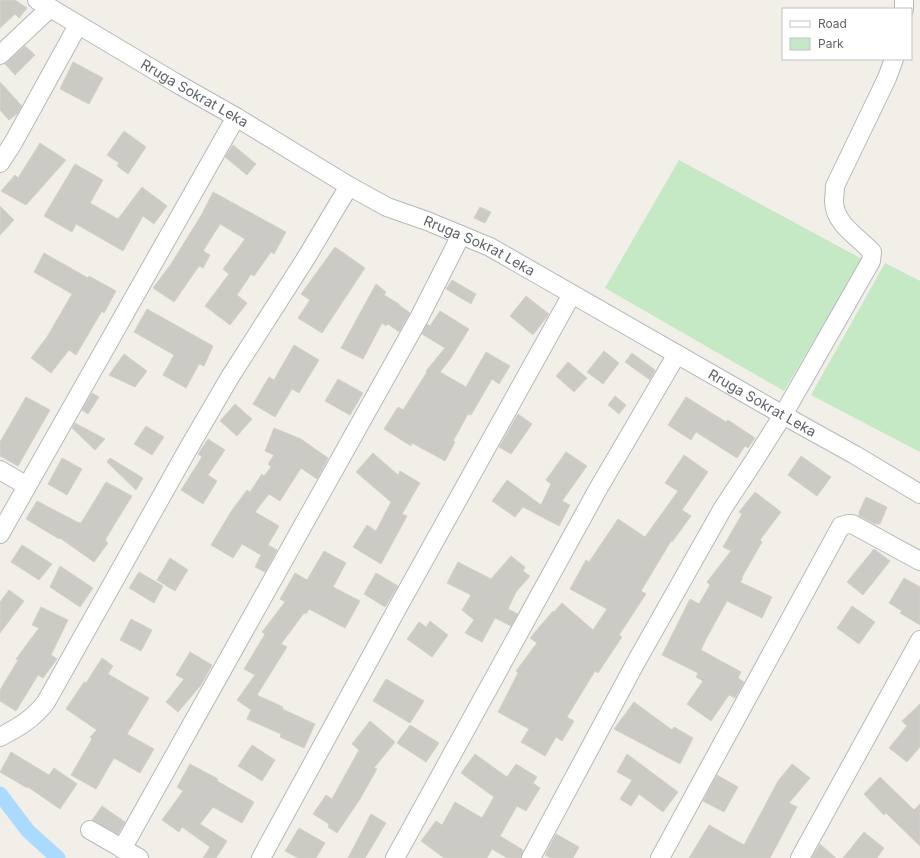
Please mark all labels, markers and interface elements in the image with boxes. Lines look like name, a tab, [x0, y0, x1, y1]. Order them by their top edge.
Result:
legend	[782, 8, 912, 60]
text: Road	[818, 16, 847, 31]
text: Park	[818, 36, 844, 51]
street label: Rruga Sokrat Leka	[138, 55, 252, 131]
street label: Rruga Sokrat Leka	[421, 212, 538, 279]
street label: Rruga Sokrat Leka	[706, 365, 819, 440]

